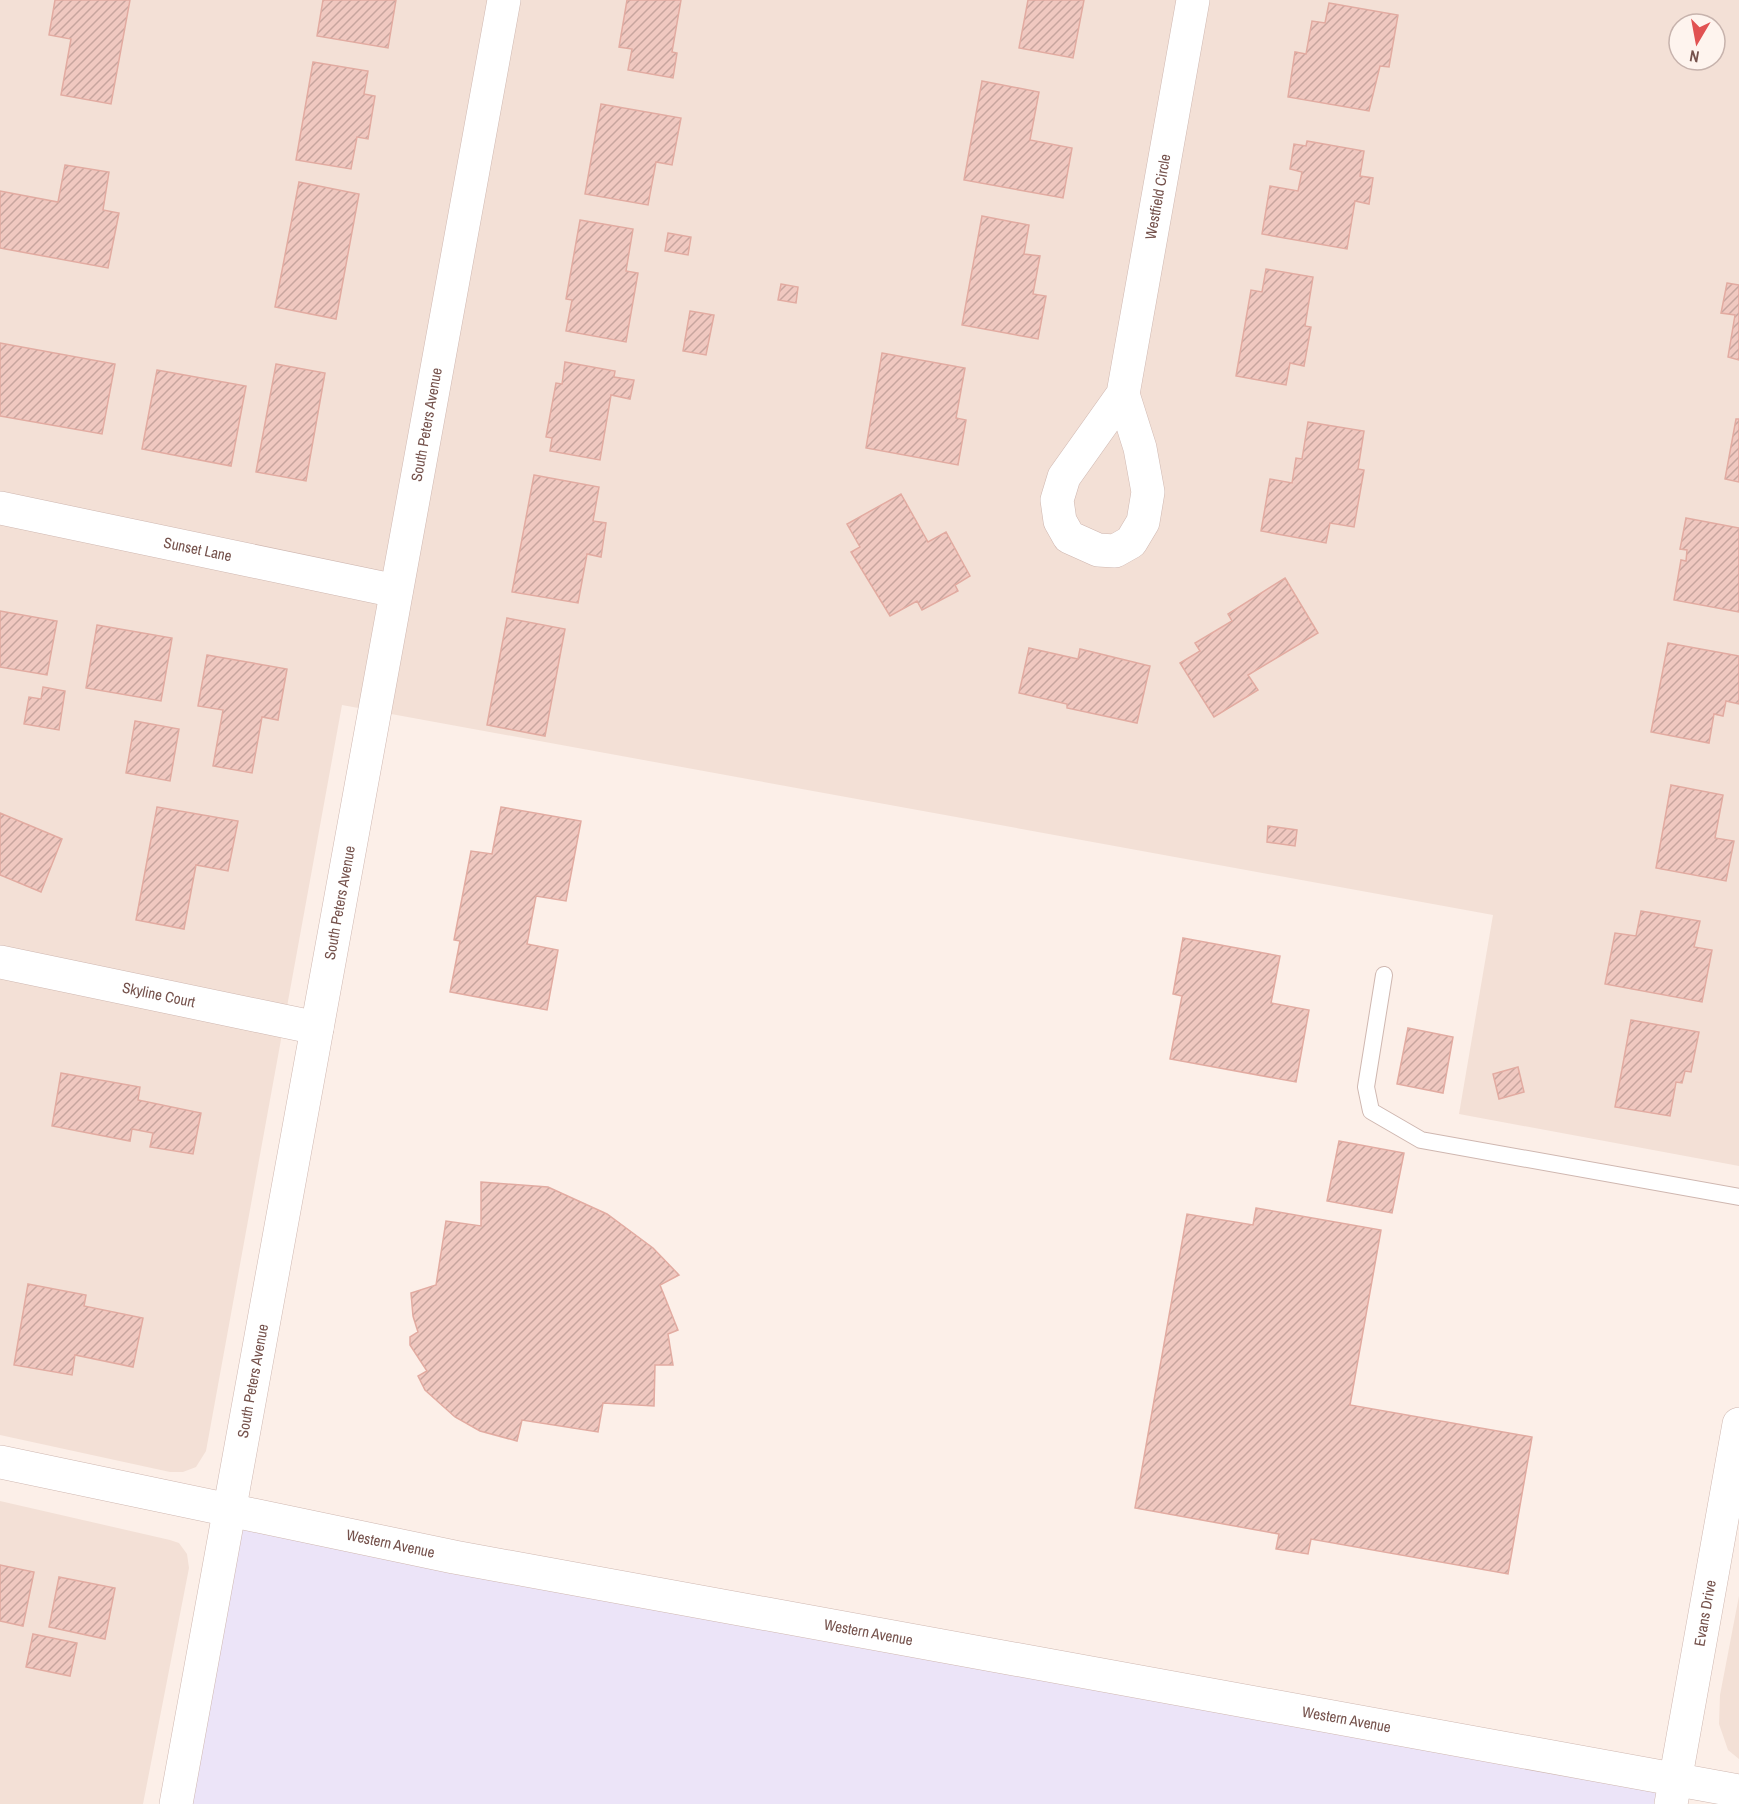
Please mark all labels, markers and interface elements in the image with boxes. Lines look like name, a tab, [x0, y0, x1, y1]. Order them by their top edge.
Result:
north arrow	[1667, 12, 1727, 72]
text: N	[1688, 45, 1701, 68]
street label: Westfield Circle	[1140, 152, 1175, 241]
street label: South Peters Avenue	[406, 366, 447, 483]
street label: Sunset Lane	[162, 532, 234, 566]
street label: South Peters Avenue	[319, 844, 360, 961]
street label: Skyline Court	[120, 977, 198, 1012]
street label: South Peters Avenue	[232, 1322, 273, 1440]
street label: Western Avenue	[344, 1524, 437, 1563]
street label: Evans Drive	[1688, 1578, 1721, 1648]
street label: Western Avenue	[822, 1614, 915, 1650]
street label: Western Avenue	[1300, 1701, 1393, 1737]

